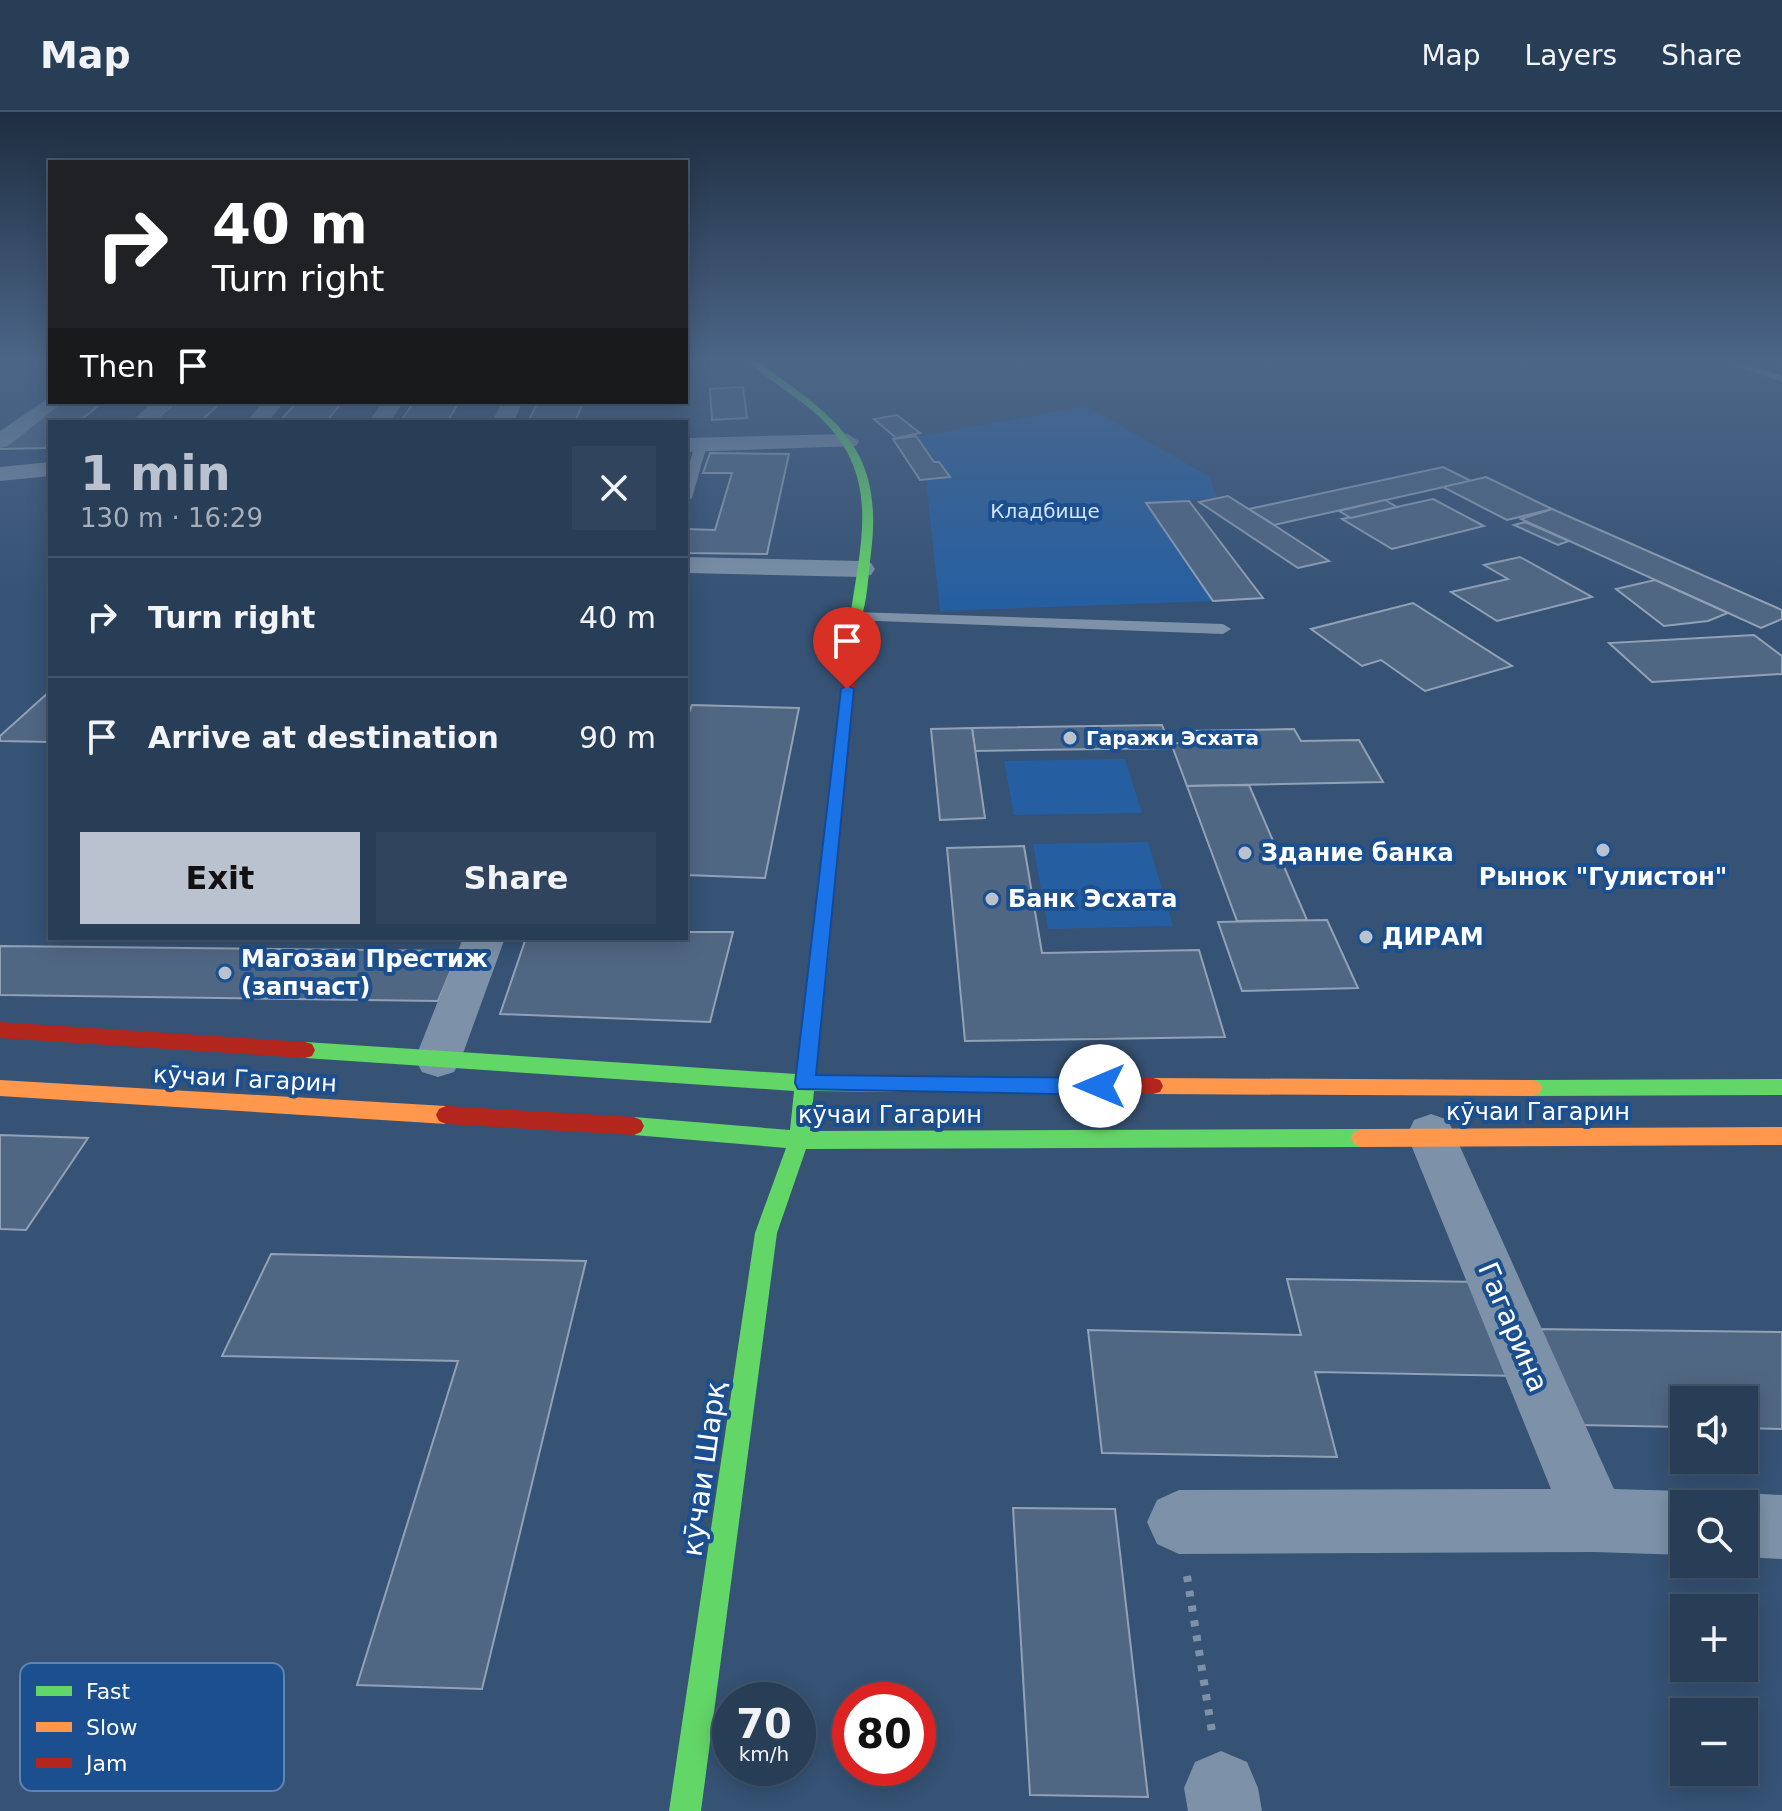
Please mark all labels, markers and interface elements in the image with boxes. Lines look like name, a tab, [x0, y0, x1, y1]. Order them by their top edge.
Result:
text: Map	[40, 33, 131, 77]
text: Map	[1421, 39, 1481, 72]
text: Layers	[1525, 39, 1617, 72]
text: Share	[1661, 39, 1742, 72]
text: 40 m	[212, 191, 368, 256]
icon: right	[80, 192, 184, 296]
text: Turn right	[212, 258, 384, 299]
icon: arrive	[171, 344, 215, 388]
text: Then	[80, 349, 155, 384]
text: 1 min	[80, 445, 231, 501]
button: close	[572, 446, 656, 530]
park label: Кладбище	[990, 499, 1100, 523]
text: 130 m · 16:29	[80, 503, 263, 533]
icon: right	[80, 595, 124, 639]
text: Turn right	[148, 600, 315, 635]
text: 40 m	[579, 600, 656, 635]
pin	[813, 607, 881, 689]
icon: arrive	[825, 619, 869, 663]
icon: arrive	[80, 715, 124, 759]
text: Arrive at destination	[148, 720, 499, 755]
text: 90 m	[579, 720, 656, 755]
place label: Гаражи Эсхата	[1086, 726, 1259, 750]
marker: Гаражи Эсхата	[1061, 729, 1079, 747]
button: Exit	[80, 832, 360, 924]
button: Share	[376, 832, 656, 924]
place label: Здание банка	[1261, 839, 1454, 867]
marker: Рынок "Гулистон"	[1594, 841, 1612, 859]
marker: Здание банка	[1236, 844, 1254, 862]
place label: Рынок "Гулистон"	[1479, 863, 1727, 891]
place label: Банк Эсхата	[1008, 885, 1177, 913]
marker: Банк Эсхата	[983, 890, 1001, 908]
place label: ДИРАМ	[1382, 923, 1484, 951]
marker: ДИРАМ	[1357, 928, 1375, 946]
place label: Магозаи Престиж (запчаст)	[241, 945, 488, 1001]
marker: Магозаи Престиж (запчаст)	[216, 964, 234, 982]
position arrow	[1058, 1044, 1142, 1128]
street label: кӯчаи Гагарин	[152, 1060, 338, 1098]
street label: кӯчаи Гагарин	[1446, 1098, 1630, 1126]
street label: кӯчаи Гагарин	[798, 1101, 982, 1129]
street label: Гагарина	[1471, 1257, 1555, 1397]
street label: кӯчаи Шарқ	[675, 1379, 733, 1558]
map controls	[1670, 1386, 1758, 1786]
button: sound	[1670, 1386, 1758, 1474]
button: search	[1670, 1490, 1758, 1578]
button: +	[1670, 1594, 1758, 1682]
legend	[20, 1663, 284, 1791]
text: Fast	[86, 1679, 131, 1704]
speed limit sign: 80	[832, 1682, 936, 1786]
button: −	[1670, 1698, 1758, 1786]
text: 70	[736, 1701, 792, 1747]
text: Slow	[86, 1715, 138, 1740]
text: km/h	[739, 1742, 789, 1766]
text: Jam	[84, 1751, 127, 1776]

